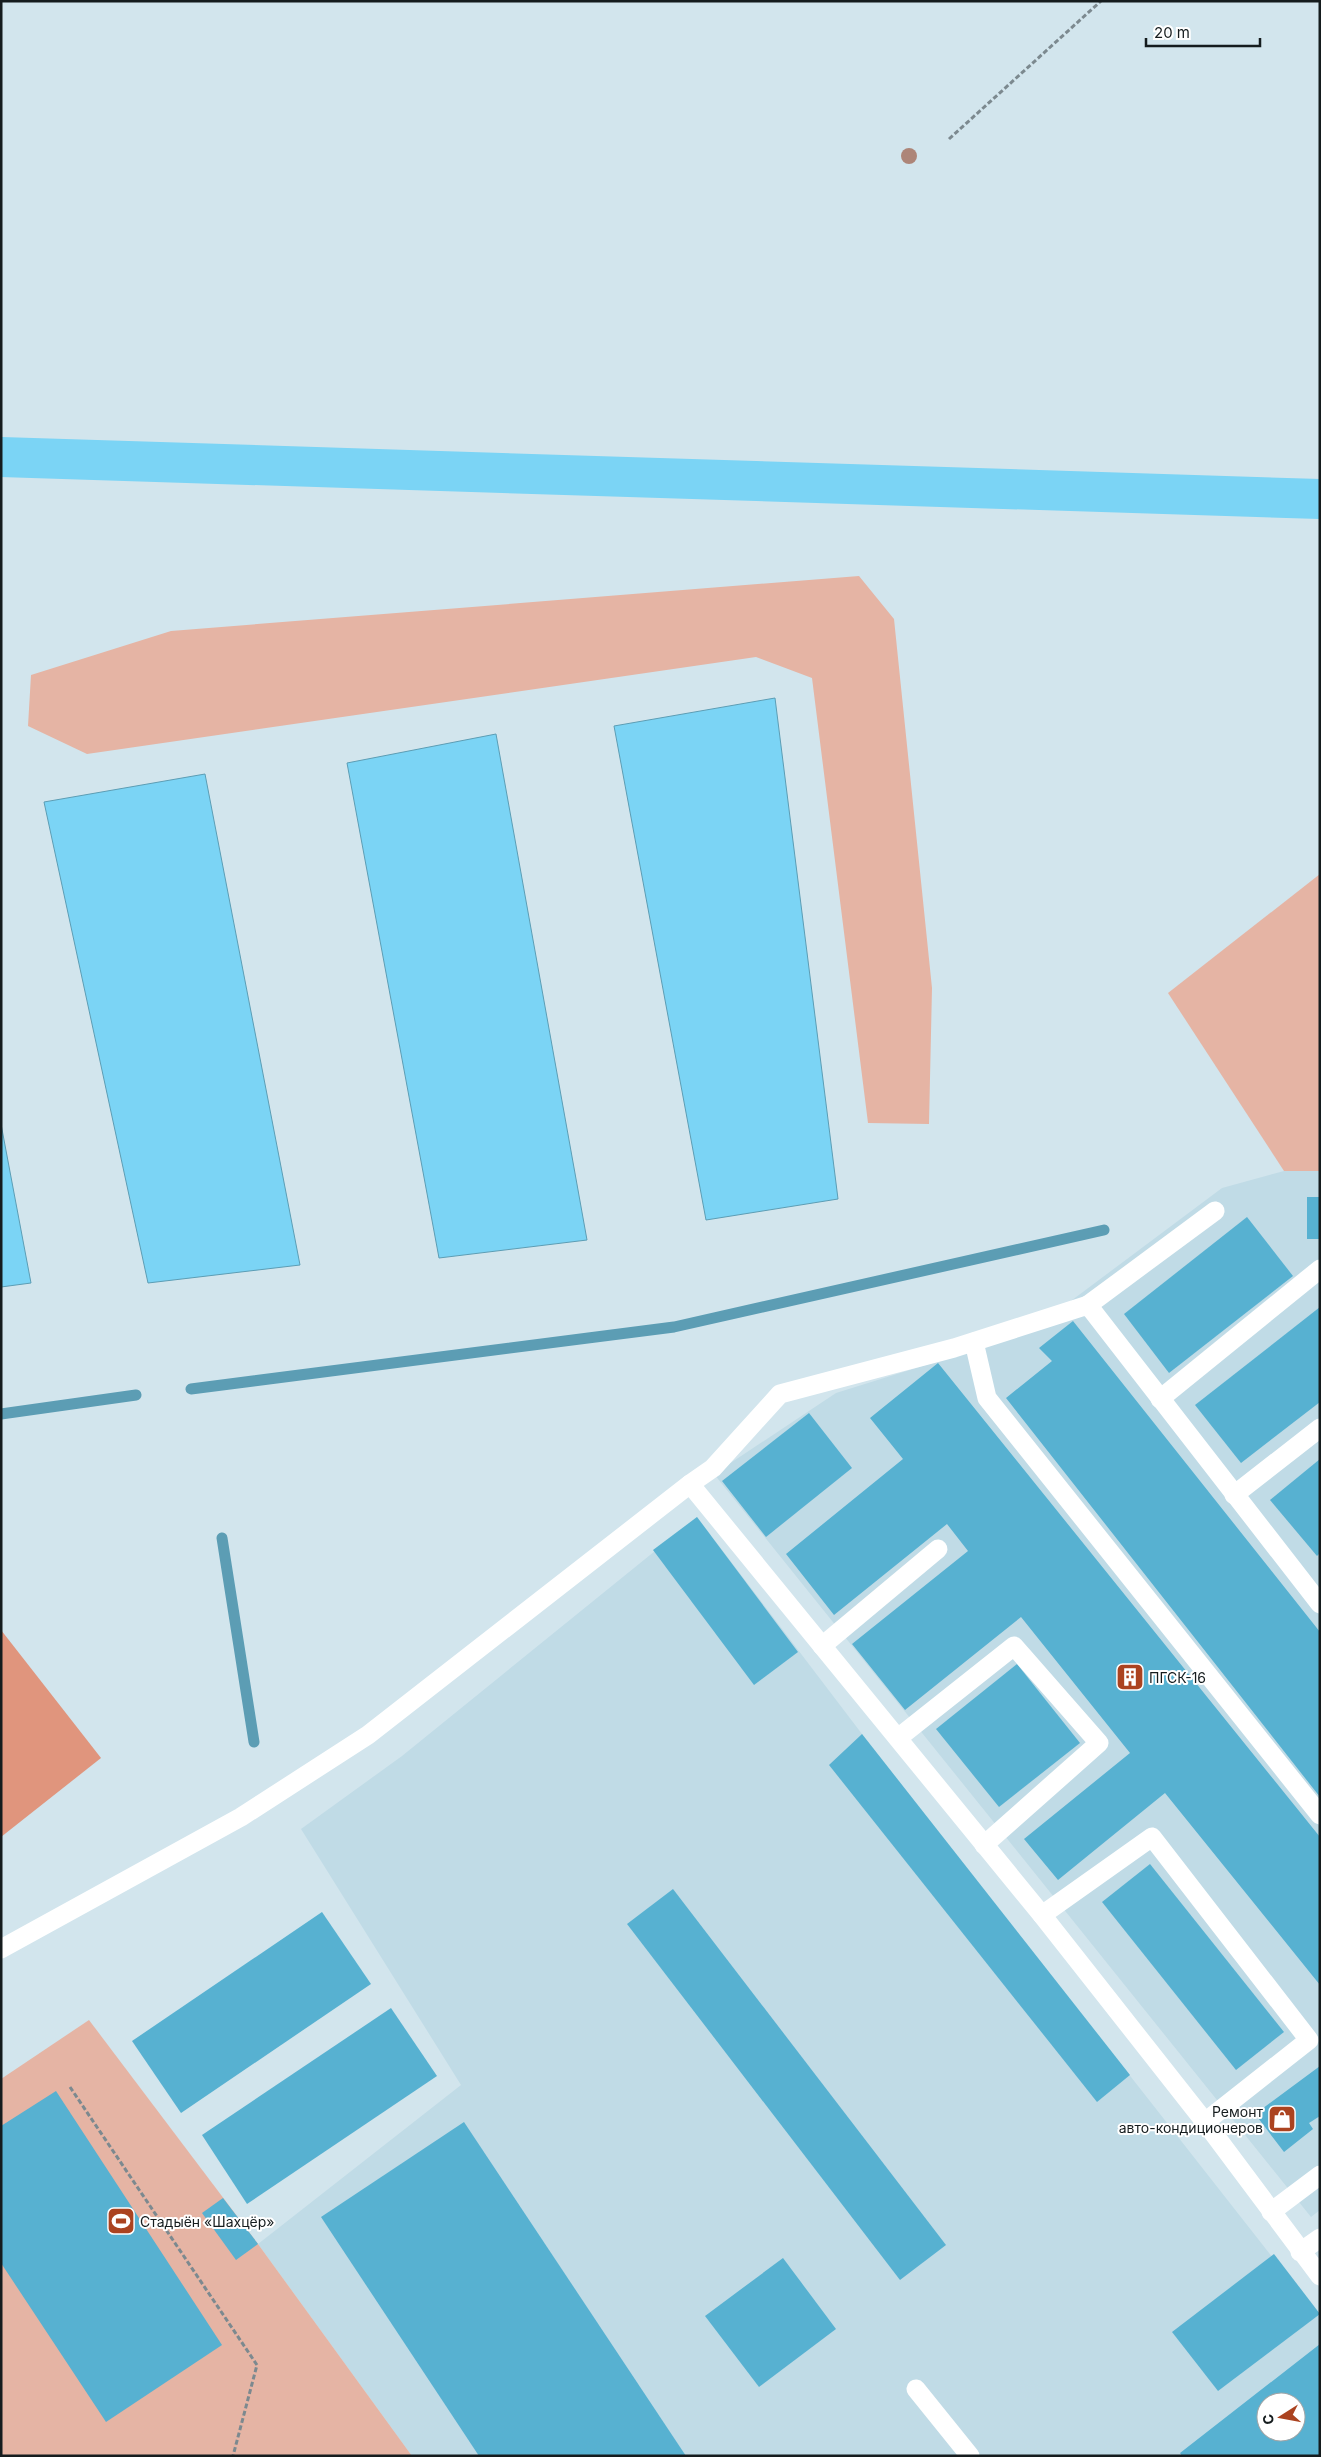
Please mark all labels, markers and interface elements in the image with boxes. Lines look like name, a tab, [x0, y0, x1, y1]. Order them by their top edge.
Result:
scale bar	[1146, 15, 1260, 47]
text: 20 m	[1154, 23, 1190, 42]
building icon: ПГСК-16	[1115, 1662, 1145, 1692]
place label: ПГСК-16	[1149, 1669, 1206, 1686]
place label: Ремонт авто-кондиционеров	[1119, 2103, 1263, 2136]
shop icon: Ремонт авто-кондиционеров	[1267, 2104, 1297, 2134]
sports icon: Стадыён «Шахцёр»	[106, 2206, 136, 2236]
place label: Стадыён «Шахцёр»	[140, 2213, 274, 2230]
north arrow	[1256, 2392, 1306, 2442]
text: С	[1258, 2413, 1277, 2426]

